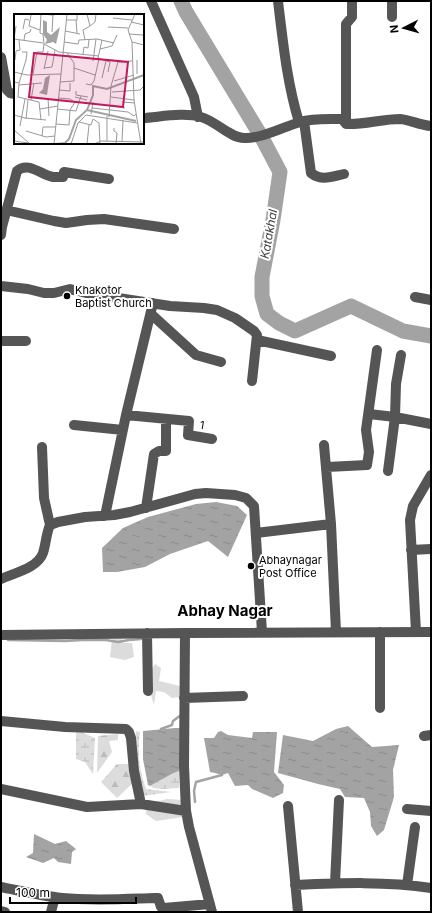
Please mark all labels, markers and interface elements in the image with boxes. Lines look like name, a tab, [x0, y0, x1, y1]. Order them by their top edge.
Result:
north arrow	[384, 8, 424, 48]
inset map	[14, 14, 144, 144]
text: N	[387, 24, 401, 34]
water label: Katakhal	[257, 208, 280, 260]
place label: Khakotor Baptist Church	[75, 283, 152, 310]
marker: Khakotor Baptist Church	[62, 291, 72, 301]
street label: 1	[199, 418, 205, 432]
place label: Abhaynagar Post Office	[259, 553, 322, 580]
marker: Abhaynagar Post Office	[246, 561, 256, 571]
district label: Abhay Nagar	[177, 601, 273, 620]
scale bar	[10, 879, 136, 905]
text: 100 m	[16, 885, 50, 900]

